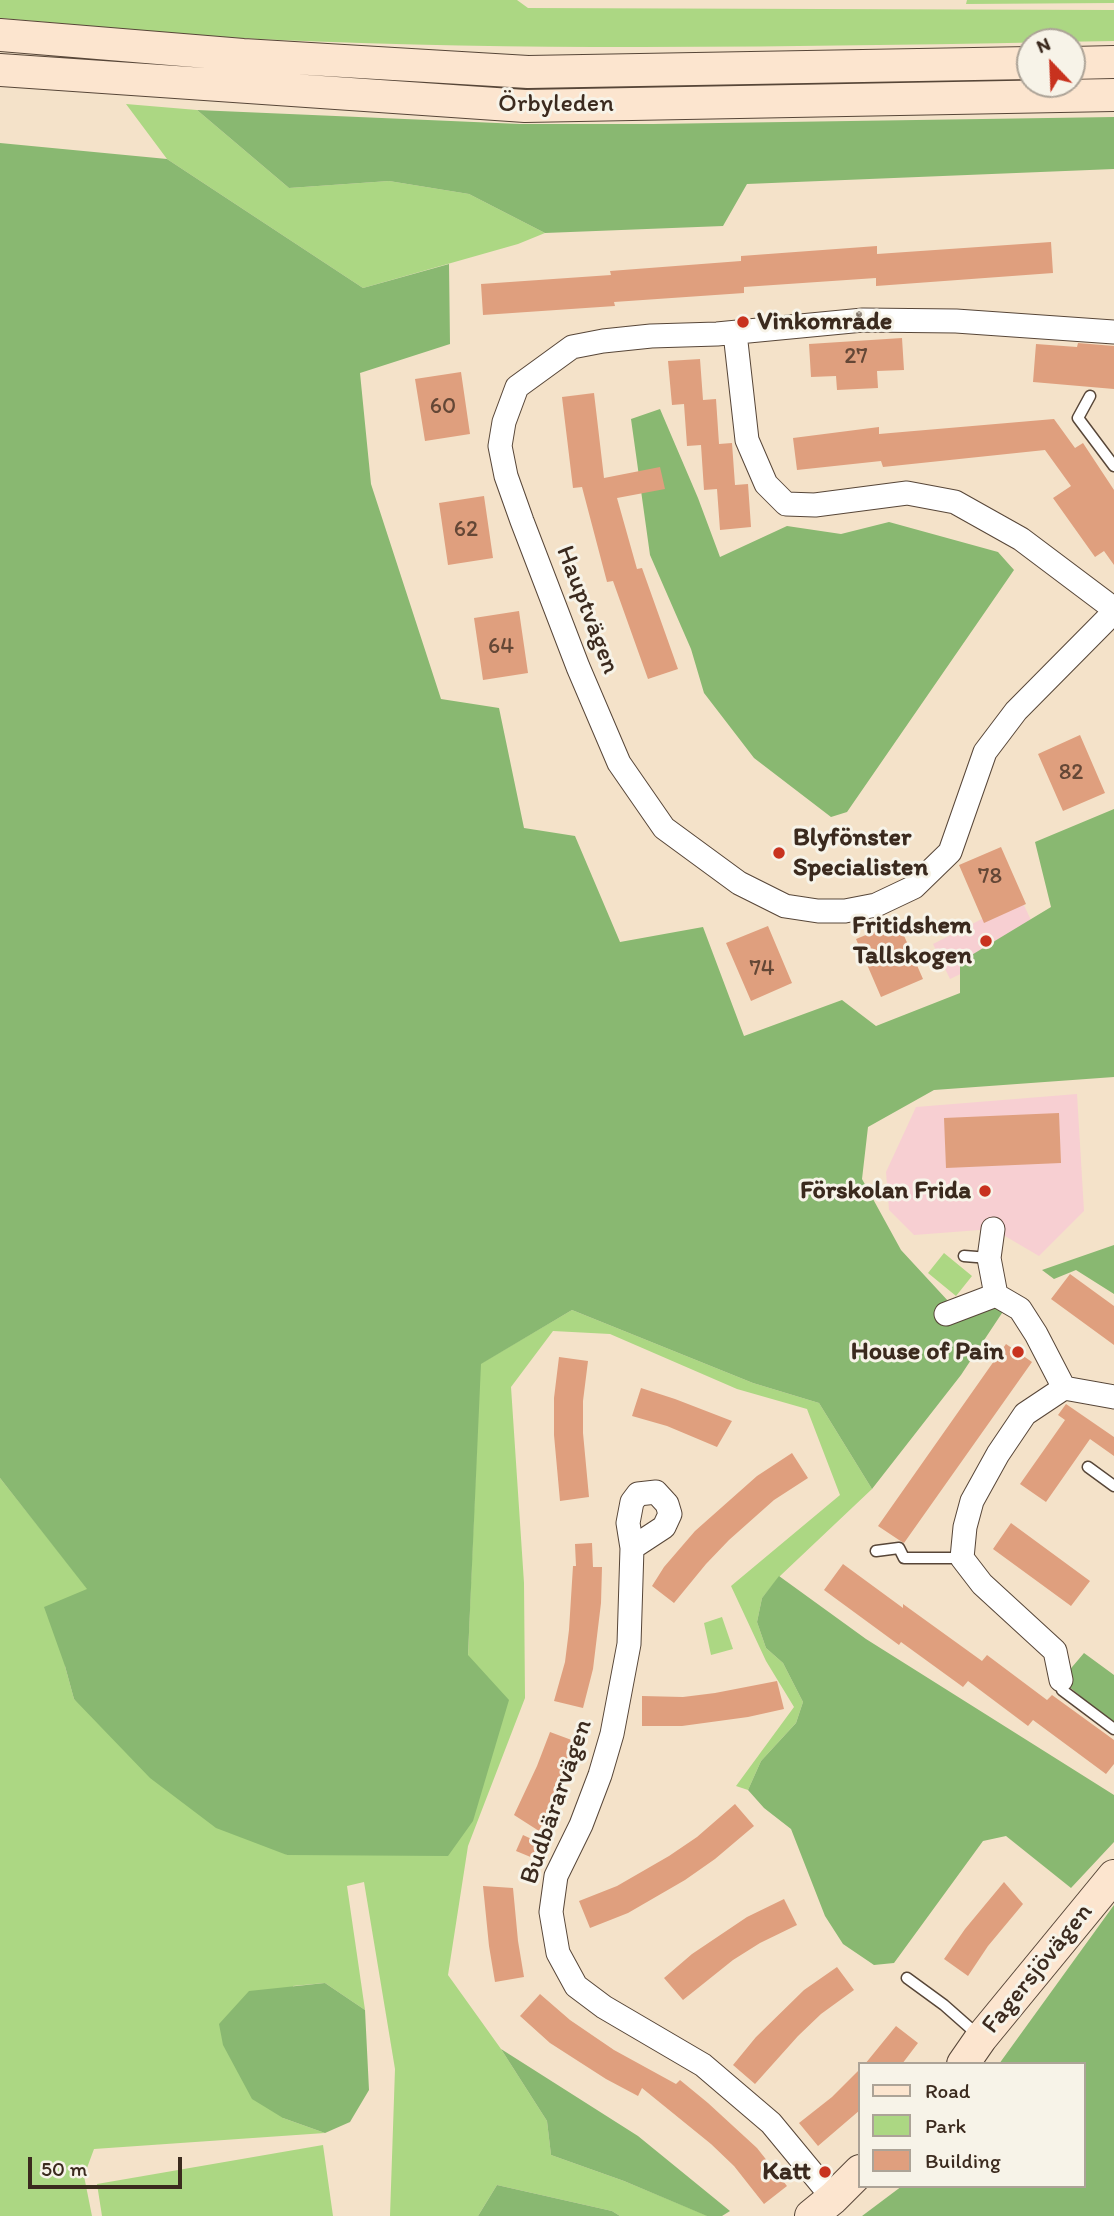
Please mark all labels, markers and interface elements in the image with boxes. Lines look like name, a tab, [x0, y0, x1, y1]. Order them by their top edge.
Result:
north arrow	[1016, 28, 1086, 98]
text: N	[1033, 32, 1054, 58]
street label: Örbyleden	[498, 88, 614, 120]
place label: Vinkområde	[757, 306, 892, 338]
marker: Vinkområde	[735, 314, 751, 330]
house number: 27	[844, 343, 868, 371]
house number: 60	[430, 393, 456, 421]
house number: 62	[454, 516, 478, 544]
street label: Hauptvägen	[548, 542, 626, 678]
house number: 64	[488, 633, 514, 661]
house number: 82	[1059, 759, 1083, 787]
place label: Blyfönster Specialisten	[793, 822, 928, 884]
marker: Blyfönster Specialisten	[771, 845, 787, 861]
house number: 78	[978, 863, 1002, 891]
place label: Fritidshem Tallskogen	[852, 910, 972, 972]
marker: Fritidshem Tallskogen	[978, 933, 994, 949]
house number: 74	[749, 955, 775, 983]
place label: Förskolan Frida	[800, 1175, 971, 1207]
marker: Förskolan Frida	[977, 1183, 993, 1199]
place label: House of Pain	[851, 1336, 1004, 1368]
marker: House of Pain	[1010, 1344, 1026, 1360]
street label: Budbärarvägen	[514, 1716, 600, 1888]
street label: Fagersjövägen	[976, 1897, 1100, 2041]
legend	[858, 2062, 1086, 2188]
text: Road	[925, 2078, 970, 2103]
text: Park	[925, 2113, 966, 2138]
scale bar	[32, 2142, 186, 2186]
text: Building	[925, 2148, 1001, 2173]
text: 50 m	[41, 2156, 87, 2181]
place label: Katt	[762, 2156, 811, 2188]
marker: Katt	[817, 2164, 833, 2180]

